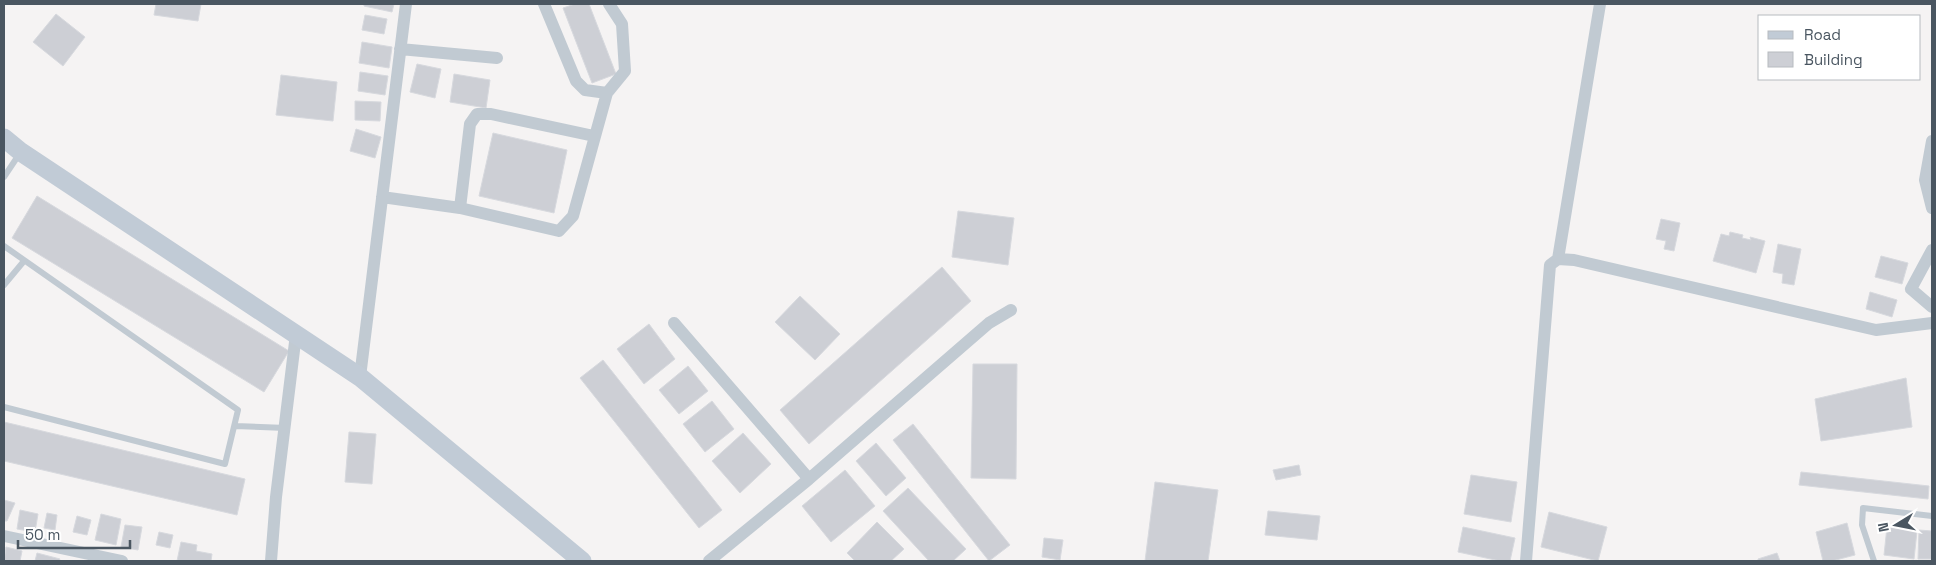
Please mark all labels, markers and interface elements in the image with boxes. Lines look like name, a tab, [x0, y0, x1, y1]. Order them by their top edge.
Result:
legend	[1758, 15, 1921, 80]
text: Road	[1804, 25, 1841, 44]
text: Building	[1804, 50, 1863, 69]
north arrow	[1871, 500, 1921, 550]
scale bar	[18, 518, 130, 550]
text: N	[1874, 521, 1893, 533]
text: 50 m	[25, 525, 60, 544]

